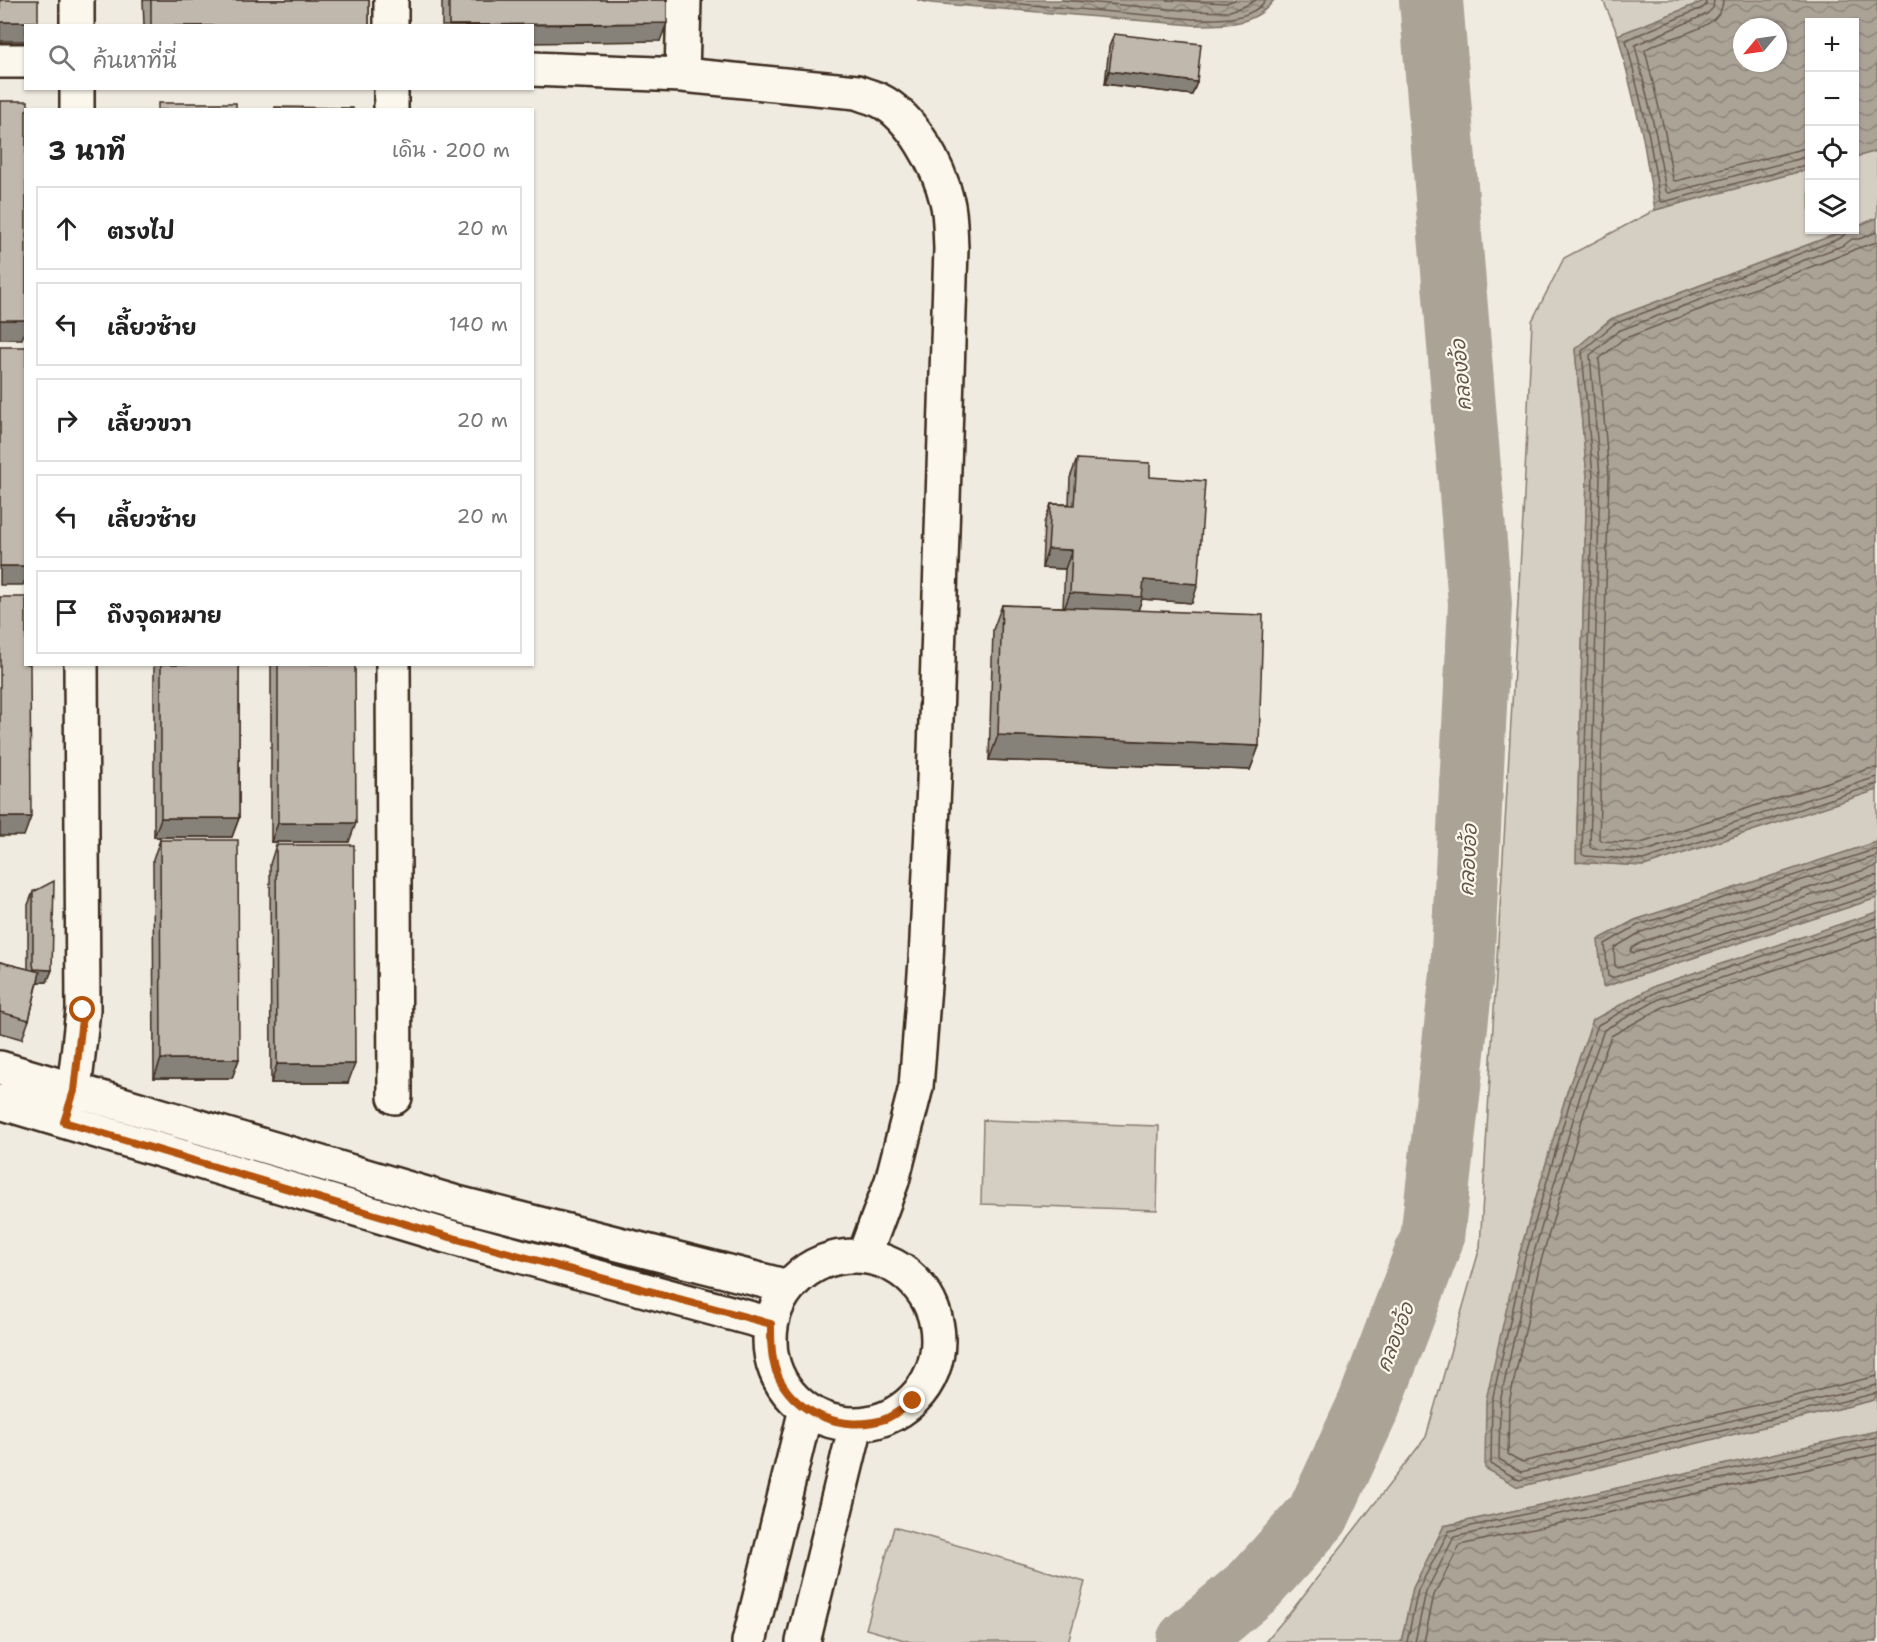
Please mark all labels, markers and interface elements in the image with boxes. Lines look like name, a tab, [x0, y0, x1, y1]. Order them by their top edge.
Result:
north arrow	[1733, 18, 1787, 72]
map controls	[1805, 18, 1859, 234]
button: +	[1805, 18, 1859, 72]
search box	[24, 24, 534, 90]
icon: search	[45, 41, 78, 74]
text: ค้นหาที่นี่	[93, 46, 177, 75]
button: −	[1805, 72, 1859, 126]
button: locate	[1805, 126, 1859, 180]
text: 3 นาที	[48, 133, 125, 168]
text: เดิน · 200 m	[392, 137, 510, 163]
button: layers	[1805, 180, 1859, 234]
icon: ahead	[50, 212, 83, 245]
text: 20 m	[457, 215, 508, 241]
text: ตรงไป	[107, 217, 175, 246]
icon: left	[50, 308, 83, 341]
text: 140 m	[449, 311, 508, 337]
text: เลี้ยวซ้าย	[107, 313, 197, 342]
water label: คลองอ้อ	[1445, 337, 1477, 412]
icon: right	[50, 404, 83, 437]
text: 20 m	[457, 407, 508, 433]
text: เลี้ยวขวา	[107, 409, 191, 438]
icon: left	[50, 500, 83, 533]
text: 20 m	[457, 503, 508, 529]
text: เลี้ยวซ้าย	[107, 505, 197, 534]
icon: arrive	[50, 596, 83, 629]
text: ถึงจุดหมาย	[107, 601, 222, 630]
water label: คลองอ้อ	[1453, 822, 1483, 897]
route start	[69, 996, 95, 1022]
water label: คลองอ้อ	[1370, 1298, 1420, 1375]
route end	[899, 1387, 925, 1413]

